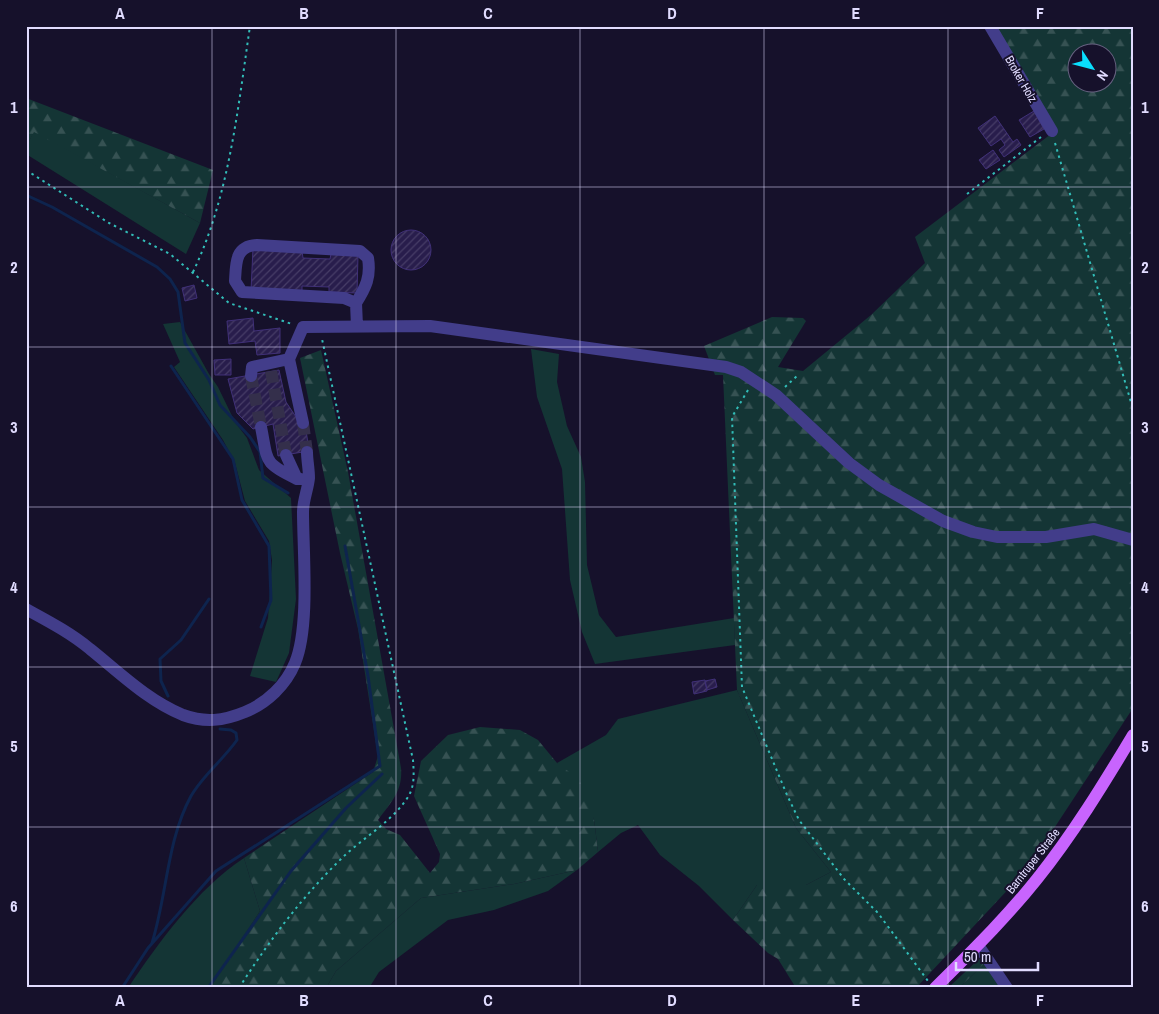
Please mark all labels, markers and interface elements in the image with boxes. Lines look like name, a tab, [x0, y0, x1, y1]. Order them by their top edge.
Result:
text: A	[115, 2, 125, 24]
text: B	[299, 2, 309, 24]
text: C	[483, 2, 493, 24]
text: D	[667, 2, 677, 24]
text: E	[852, 2, 861, 24]
text: F	[1036, 2, 1044, 24]
north arrow	[1066, 42, 1116, 92]
street label: Broker Holz	[1001, 53, 1041, 105]
text: N	[1093, 67, 1112, 84]
text: 1	[10, 96, 18, 118]
text: 1	[1141, 96, 1149, 118]
text: 2	[10, 256, 18, 278]
text: 2	[1141, 256, 1149, 278]
text: 3	[10, 416, 18, 438]
text: 3	[1141, 416, 1149, 438]
text: 4	[10, 576, 18, 598]
text: 4	[1141, 576, 1149, 598]
text: 5	[10, 735, 18, 757]
text: 5	[1141, 735, 1149, 757]
street label: Barntruper Straße	[1002, 825, 1064, 897]
text: 6	[10, 895, 18, 917]
text: 6	[1141, 895, 1149, 917]
scale bar	[956, 939, 1039, 971]
text: 50 m	[964, 946, 991, 967]
text: A	[115, 989, 125, 1011]
text: B	[299, 989, 309, 1011]
text: C	[483, 989, 493, 1011]
text: D	[667, 989, 677, 1011]
text: E	[852, 989, 861, 1011]
text: F	[1036, 989, 1044, 1011]

